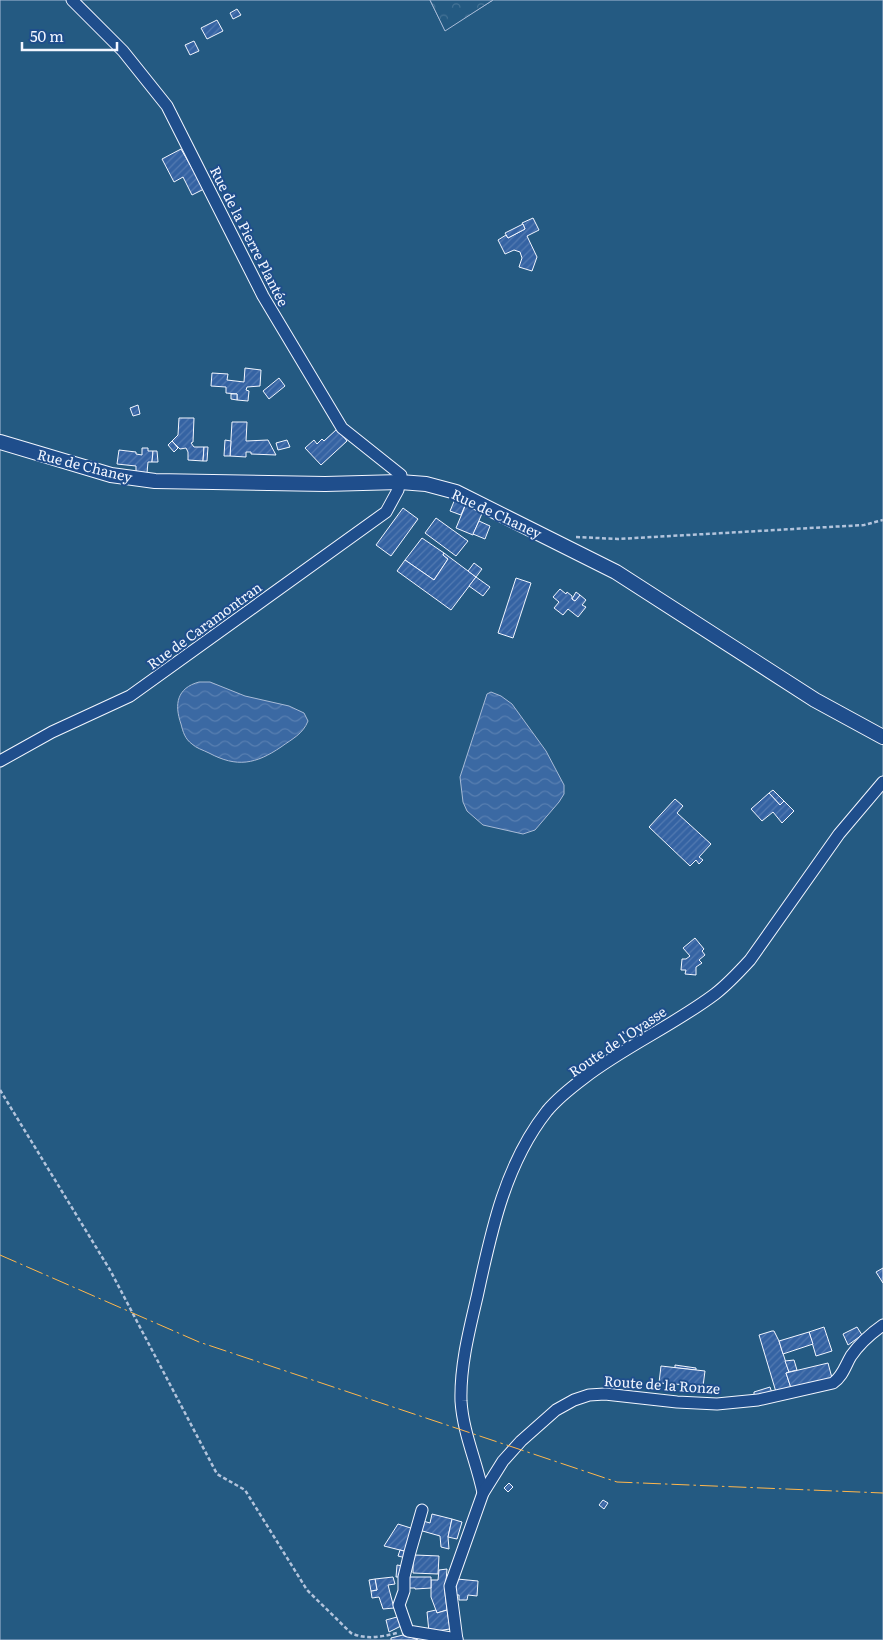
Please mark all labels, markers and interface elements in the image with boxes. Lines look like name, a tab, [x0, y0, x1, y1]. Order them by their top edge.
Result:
scale bar	[22, 20, 118, 52]
text: 50 m	[30, 24, 64, 47]
street label: Rue de la Pierre Plantée	[206, 162, 294, 310]
street label: Rue de Chaney	[35, 443, 136, 487]
street label: Rue de Chaney	[449, 483, 546, 543]
street label: Rue de Caramontran	[143, 577, 265, 673]
street label: Route de l'Oyasse	[564, 1001, 670, 1081]
street label: Route de la Ronze	[603, 1370, 721, 1398]

